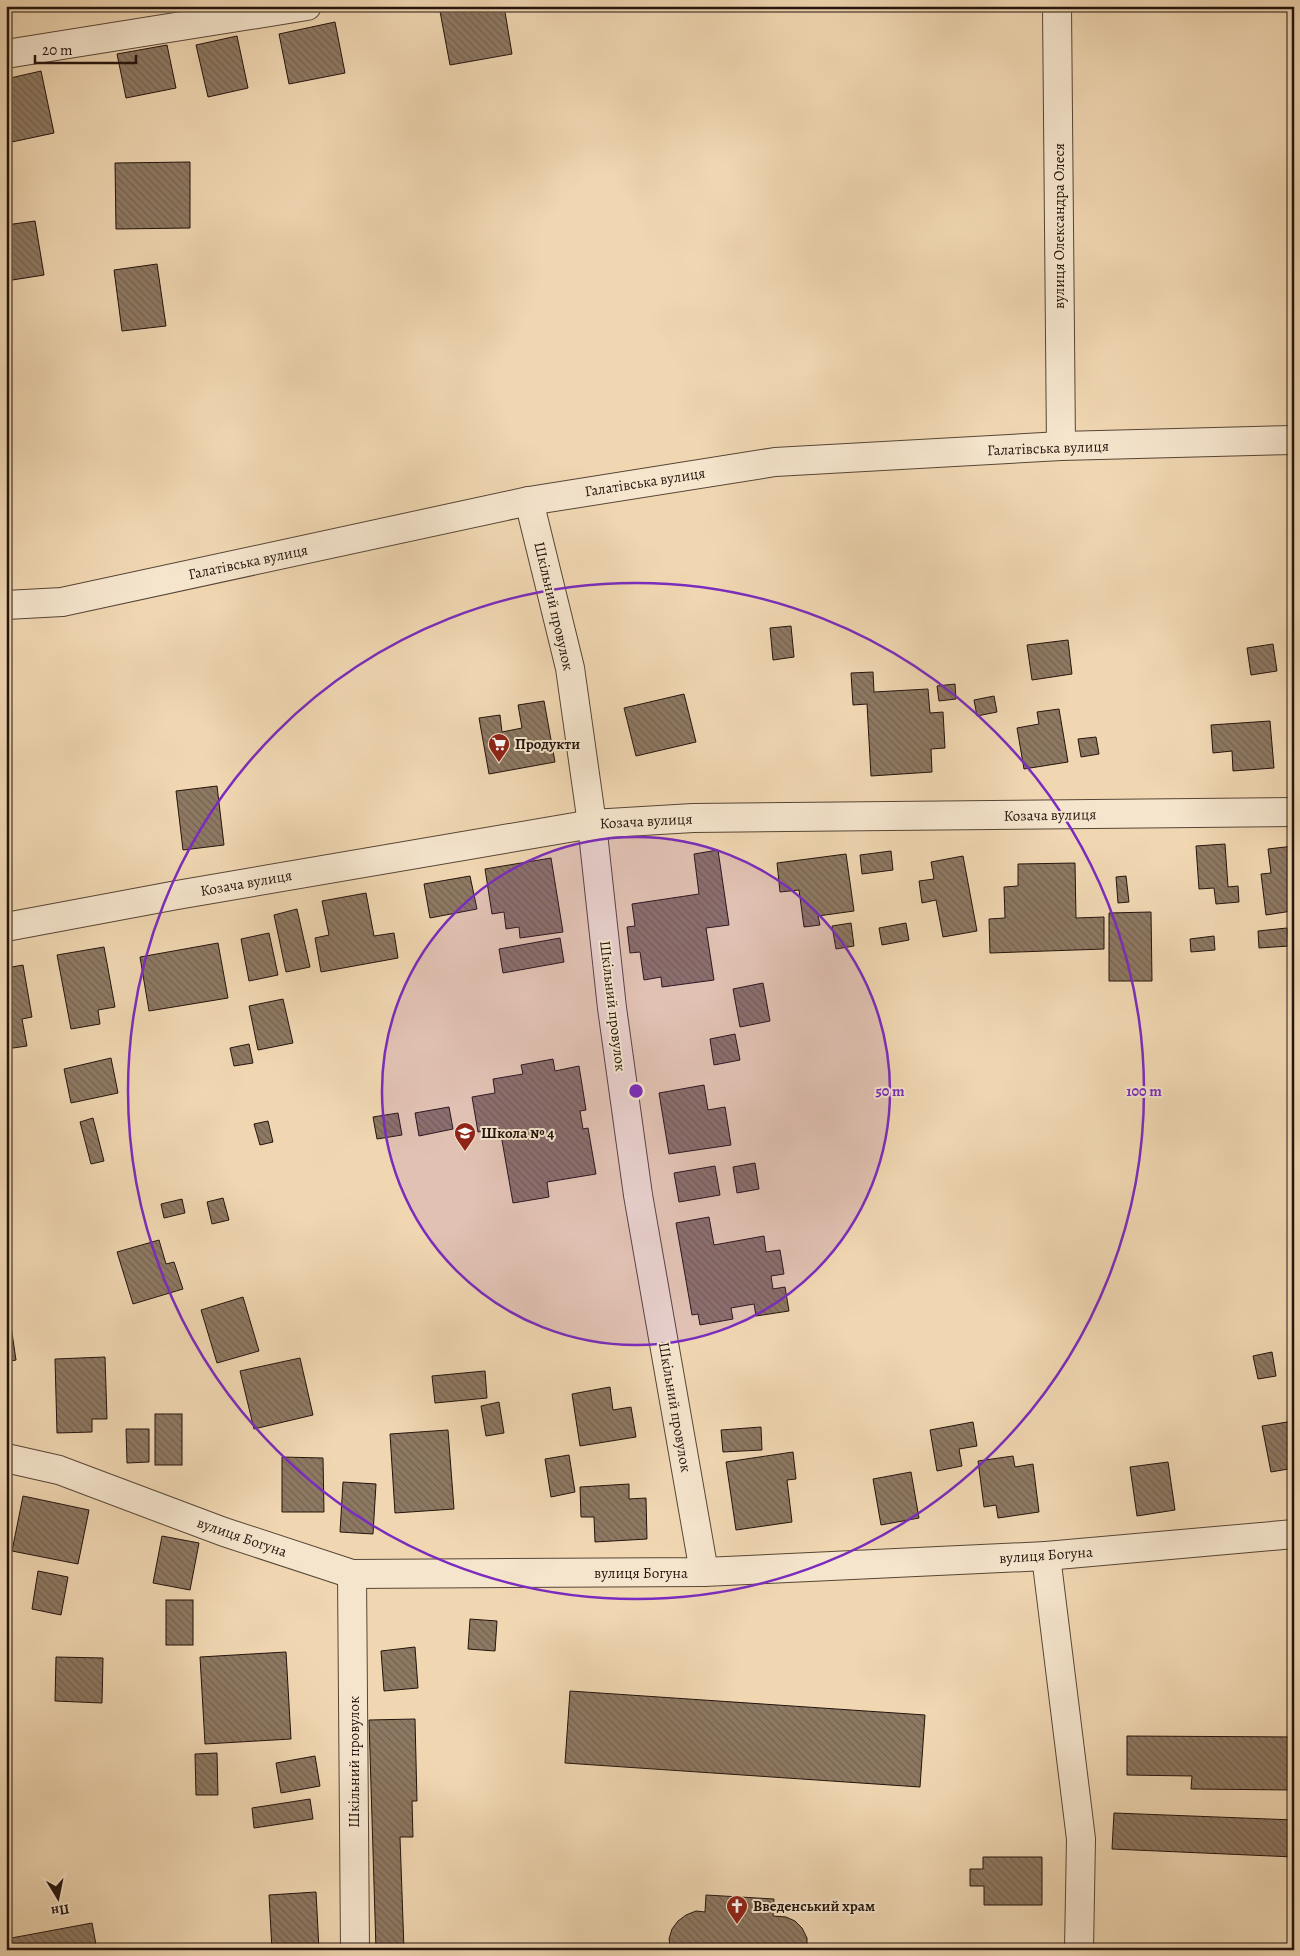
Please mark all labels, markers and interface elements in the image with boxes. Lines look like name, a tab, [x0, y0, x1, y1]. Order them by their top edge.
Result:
scale bar	[35, 32, 136, 64]
text: 20 m	[42, 40, 73, 60]
street label: вулиця Олександра Олеся	[1049, 143, 1069, 309]
street label: Галатівська вулиця	[987, 436, 1109, 460]
street label: Галатівська вулиця	[583, 463, 707, 501]
street label: Шкільний провулок	[529, 539, 579, 673]
street label: Галатівська вулиця	[186, 540, 310, 584]
supermarket icon: Продукти	[487, 732, 511, 763]
place label: Продукти	[515, 734, 580, 754]
street label: Козача вулиця	[1003, 804, 1097, 826]
street label: Козача вулиця	[599, 809, 693, 833]
street label: Козача вулиця	[199, 865, 293, 901]
street label: Шкільний провулок	[595, 939, 631, 1073]
text: 50 m	[875, 1081, 905, 1101]
text: 100 m	[1126, 1081, 1162, 1101]
centre of rings	[627, 1082, 645, 1100]
school or university icon: Школа № 4	[453, 1121, 477, 1152]
place label: Школа № 4	[481, 1123, 554, 1143]
street label: Шкільний провулок	[654, 1340, 696, 1474]
street label: вулиця Богуна	[194, 1512, 290, 1562]
street label: вулиця Богуна	[998, 1542, 1094, 1568]
street label: вулиця Богуна	[594, 1563, 688, 1583]
street label: Шкільний провулок	[344, 1696, 364, 1828]
north arrow	[32, 1874, 82, 1924]
church icon: Введенський храм	[725, 1894, 749, 1925]
place label: Введенський храм	[753, 1896, 875, 1916]
text: Пн	[50, 1899, 71, 1921]

